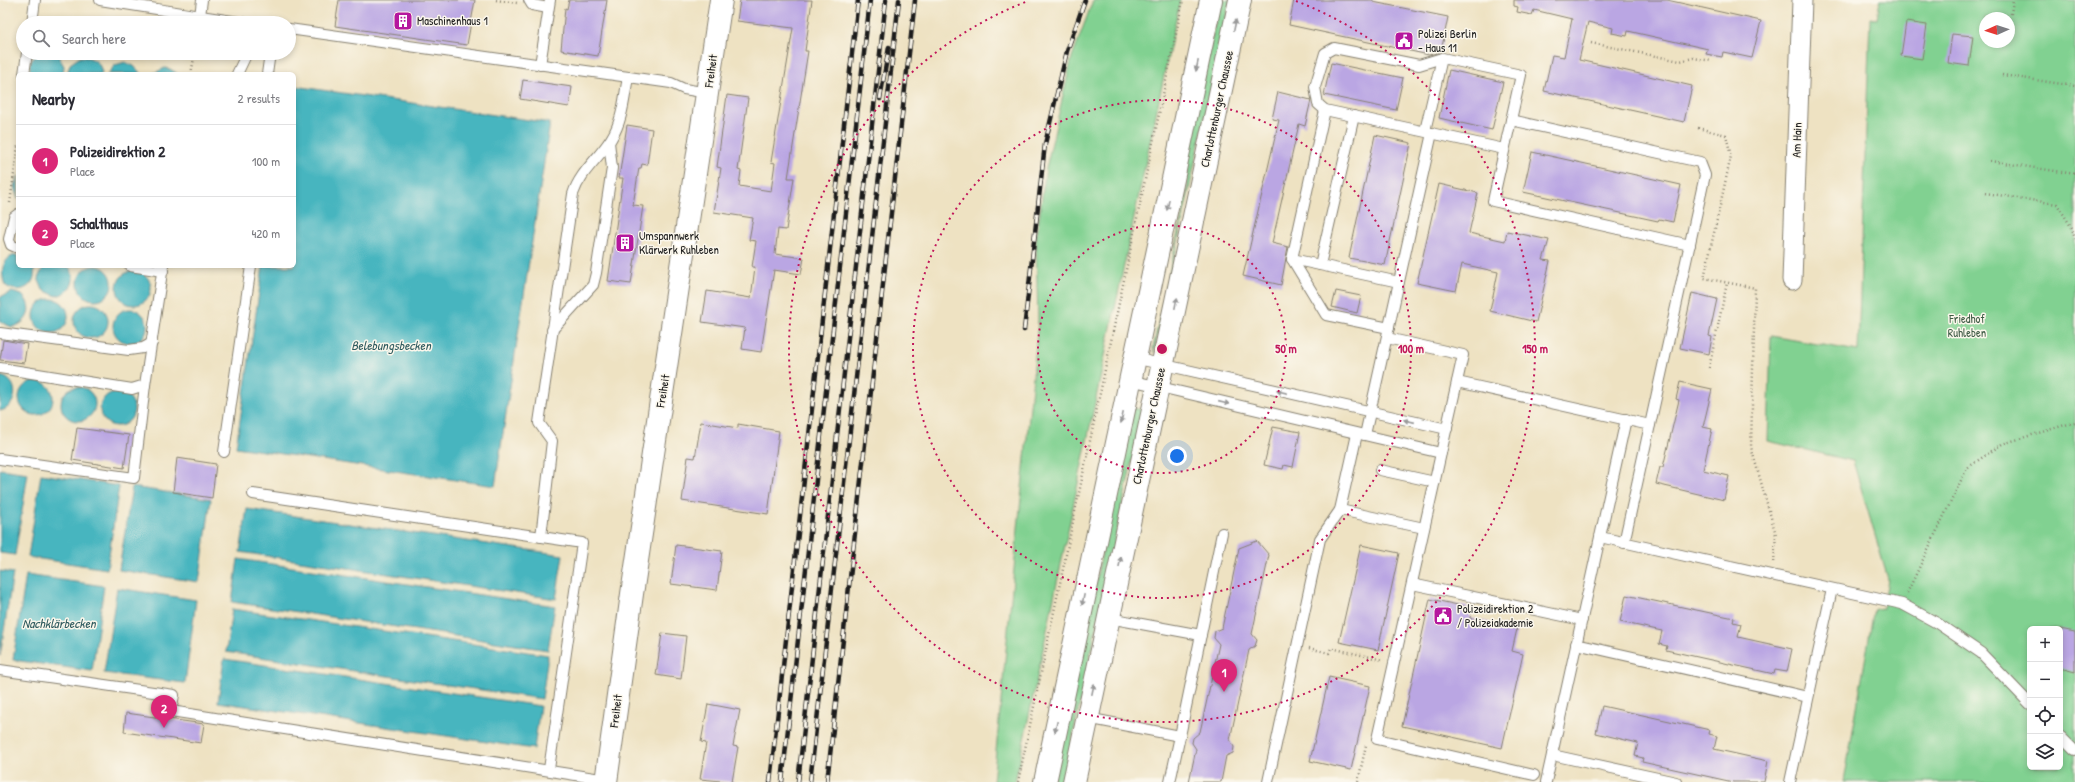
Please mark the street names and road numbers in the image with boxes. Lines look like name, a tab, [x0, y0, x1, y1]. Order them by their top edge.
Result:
street label: Charlottenburger Chaussee	[1196, 49, 1237, 169]
street label: Freiheit	[700, 52, 721, 90]
street label: Am Hain	[1787, 122, 1806, 158]
street label: Charlottenburger Chaussee	[1128, 366, 1169, 486]
street label: Freiheit	[651, 372, 674, 410]
street label: Freiheit	[605, 693, 626, 729]

